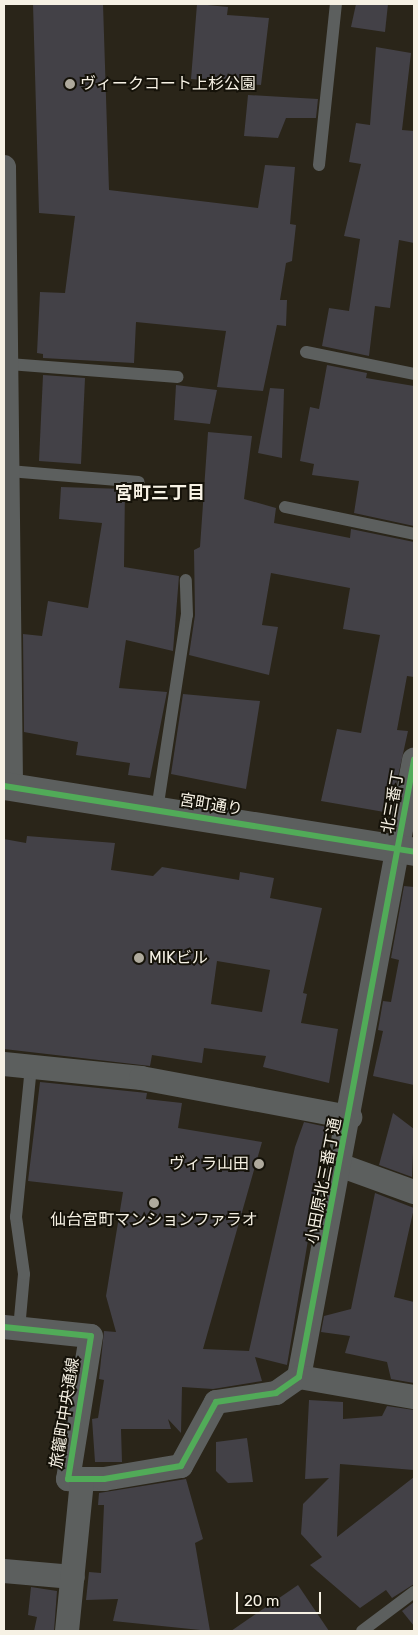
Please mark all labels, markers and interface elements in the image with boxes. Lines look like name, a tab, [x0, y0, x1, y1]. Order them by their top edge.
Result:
place label: ヴィークコート上杉公園	[80, 74, 256, 94]
marker: ヴィークコート上杉公園	[64, 78, 76, 90]
district label: 宮町三丁目	[115, 482, 205, 504]
street label: 北三番丁	[378, 769, 408, 835]
street label: 宮町通り	[178, 791, 244, 819]
place label: MIKビル	[149, 948, 208, 968]
marker: MIKビル	[133, 952, 145, 964]
street label: 小田原北三番丁通	[302, 1116, 346, 1246]
place label: ヴィラ山田	[169, 1154, 249, 1174]
marker: ヴィラ山田	[253, 1158, 265, 1170]
marker: 仙台宮町マンションファラオ	[148, 1197, 160, 1209]
place label: 仙台宮町マンションファラオ	[50, 1210, 258, 1230]
street label: 旅籠町中央通線	[47, 1356, 83, 1470]
scale bar	[238, 1582, 323, 1614]
text: 20 m	[244, 1592, 279, 1610]

